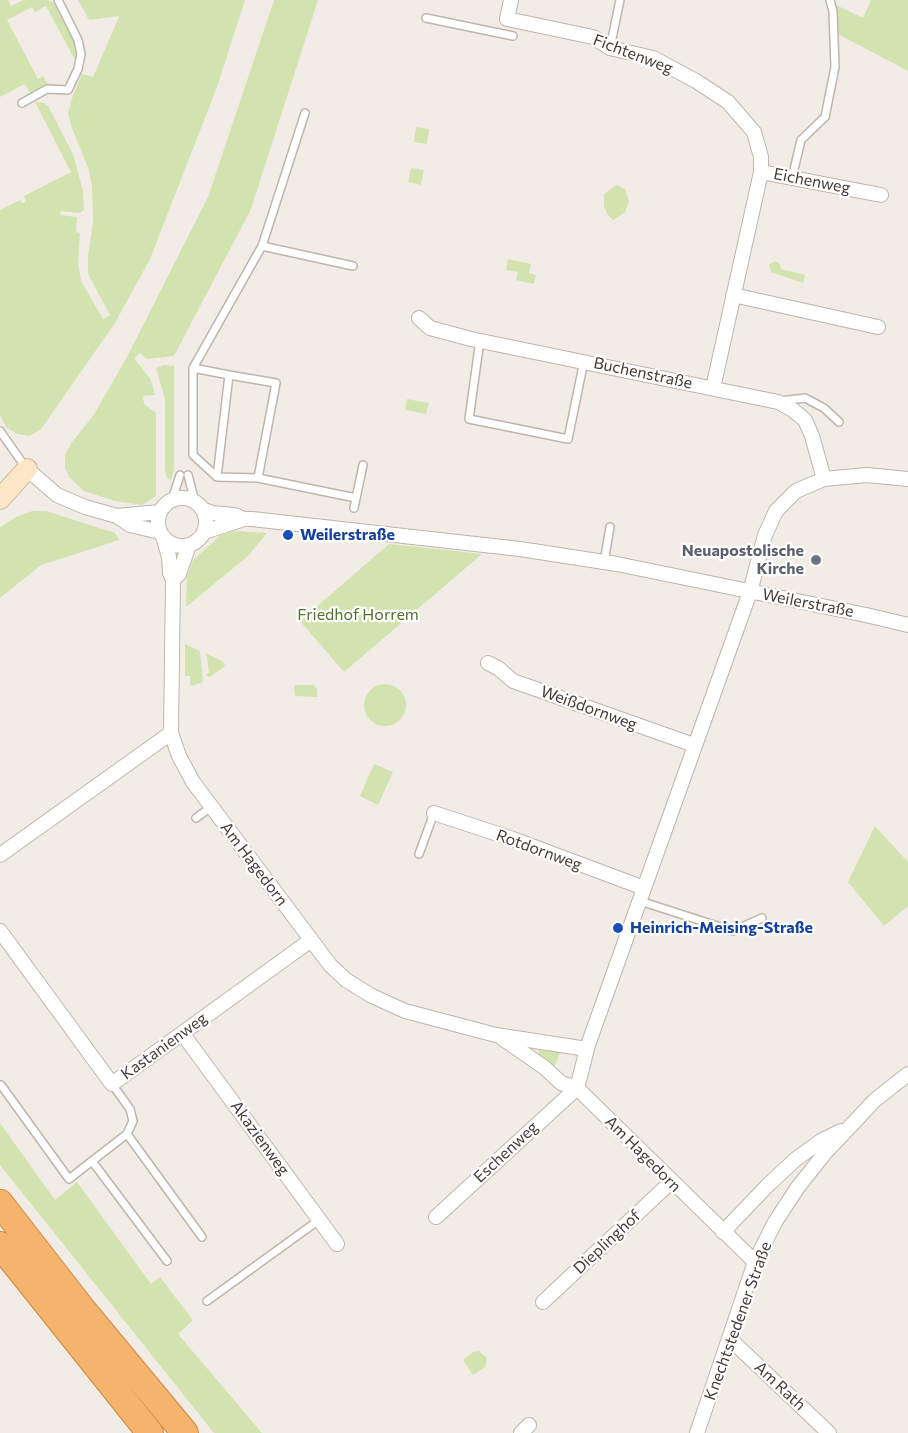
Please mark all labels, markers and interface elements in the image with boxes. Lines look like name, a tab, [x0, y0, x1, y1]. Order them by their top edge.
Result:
street label: Fichtenweg	[590, 30, 676, 78]
street label: Eichenweg	[772, 164, 852, 198]
street label: Buchenstraße	[592, 353, 694, 393]
place label: Weilerstraße	[300, 525, 395, 545]
marker: Weilerstraße	[281, 528, 295, 542]
place label: Neuapostolische Kirche	[682, 541, 804, 579]
marker: Neuapostolische Kirche	[809, 553, 823, 567]
street label: Weilerstraße	[761, 585, 855, 621]
park label: Friedhof Horrem	[297, 605, 419, 625]
street label: Weißdornweg	[538, 682, 640, 734]
street label: Am Hagedorn	[216, 818, 292, 910]
street label: Rotdornweg	[493, 826, 585, 874]
place label: Heinrich-Meising-Straße	[630, 918, 813, 938]
marker: Heinrich-Meising-Straße	[611, 921, 625, 935]
street label: Kastanienweg	[117, 1008, 211, 1084]
street label: Akazienweg	[227, 1097, 293, 1179]
street label: Am Hagedorn	[601, 1112, 685, 1196]
street label: Eschenweg	[470, 1117, 542, 1187]
street label: Dieplinghof	[569, 1206, 645, 1278]
street label: Knechtstedener Straße	[700, 1239, 776, 1403]
street label: Am Rath	[750, 1358, 810, 1414]

